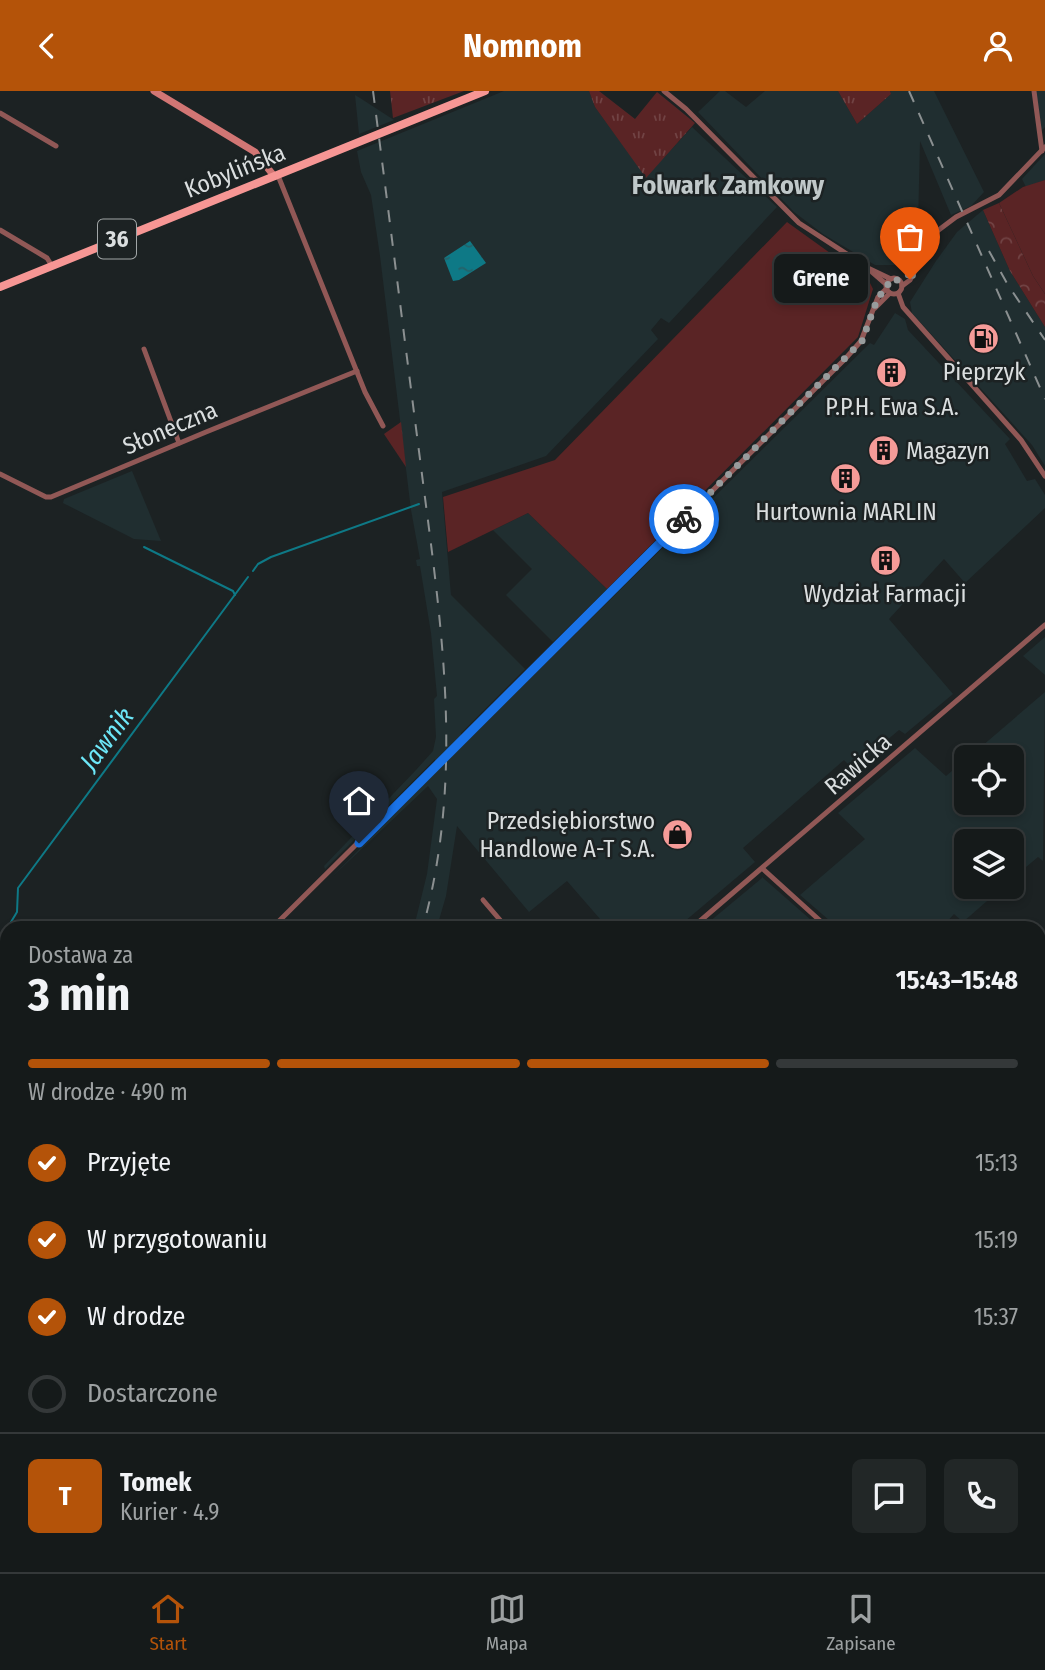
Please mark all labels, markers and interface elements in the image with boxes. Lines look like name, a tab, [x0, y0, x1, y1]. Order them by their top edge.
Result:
icon: back	[28, 27, 66, 65]
text: Nomnom	[463, 27, 582, 65]
icon: person	[979, 27, 1017, 65]
street label: Kobylińska	[181, 138, 289, 204]
district label: Folwark Zamkowy	[632, 170, 825, 201]
pin	[880, 207, 940, 279]
icon: bag	[891, 218, 929, 256]
road number: 36	[98, 219, 136, 259]
callout: Grene	[774, 255, 868, 303]
text: Grene	[793, 264, 849, 292]
fuel station icon: Pieprzyk	[967, 321, 1001, 355]
building icon: P.P.H. Ewa S.A.	[875, 356, 909, 390]
place label: Pieprzyk	[943, 358, 1026, 386]
place label: P.P.H. Ewa S.A.	[825, 393, 959, 421]
street label: Słoneczna	[119, 396, 221, 460]
building icon: Magazyn	[866, 434, 900, 468]
place label: Magazyn	[906, 437, 990, 465]
building icon: Hurtownia MARLIN	[829, 461, 863, 495]
courier	[649, 484, 719, 554]
place label: Hurtownia MARLIN	[755, 498, 937, 526]
icon: bike	[665, 500, 703, 538]
building icon: Wydział Farmacji	[868, 543, 902, 577]
place label: Wydział Farmacji	[804, 580, 966, 608]
water label: Jawnik	[72, 701, 141, 778]
street label: Rawicka	[819, 727, 897, 801]
map controls	[954, 745, 1024, 899]
button: locate	[954, 745, 1024, 815]
pin	[329, 771, 389, 843]
icon: home	[340, 782, 378, 820]
place label: Przedsiębiorstwo Handlowe A-T S.A.	[479, 807, 655, 863]
shop icon: Przedsiębiorstwo Handlowe A-T S.A.	[661, 818, 695, 852]
button: layers	[954, 829, 1024, 899]
text: Dostawa za	[28, 941, 133, 969]
text: 15:43–15:48	[896, 965, 1018, 996]
text: 3 min	[28, 967, 130, 1022]
text: W drodze · 490 m	[28, 1078, 188, 1106]
icon: check	[28, 1144, 66, 1182]
text: Przyjęte	[87, 1147, 171, 1178]
text: 15:13	[975, 1149, 1018, 1177]
icon: check	[28, 1221, 66, 1259]
text: W przygotowaniu	[87, 1224, 268, 1255]
text: 15:19	[974, 1226, 1018, 1254]
icon: check	[28, 1298, 66, 1336]
text: W drodze	[87, 1301, 185, 1332]
text: 15:37	[974, 1303, 1018, 1331]
text: Dostarczone	[87, 1378, 218, 1409]
button: chat	[852, 1459, 926, 1533]
button: phone	[944, 1459, 1018, 1533]
text: Tomek	[120, 1467, 191, 1498]
text: T	[59, 1481, 71, 1512]
text: Kurier · 4.9	[120, 1498, 220, 1526]
tab: Start	[149, 1590, 187, 1655]
tab: Mapa	[486, 1590, 528, 1655]
tab: Zapisane	[826, 1590, 896, 1655]

